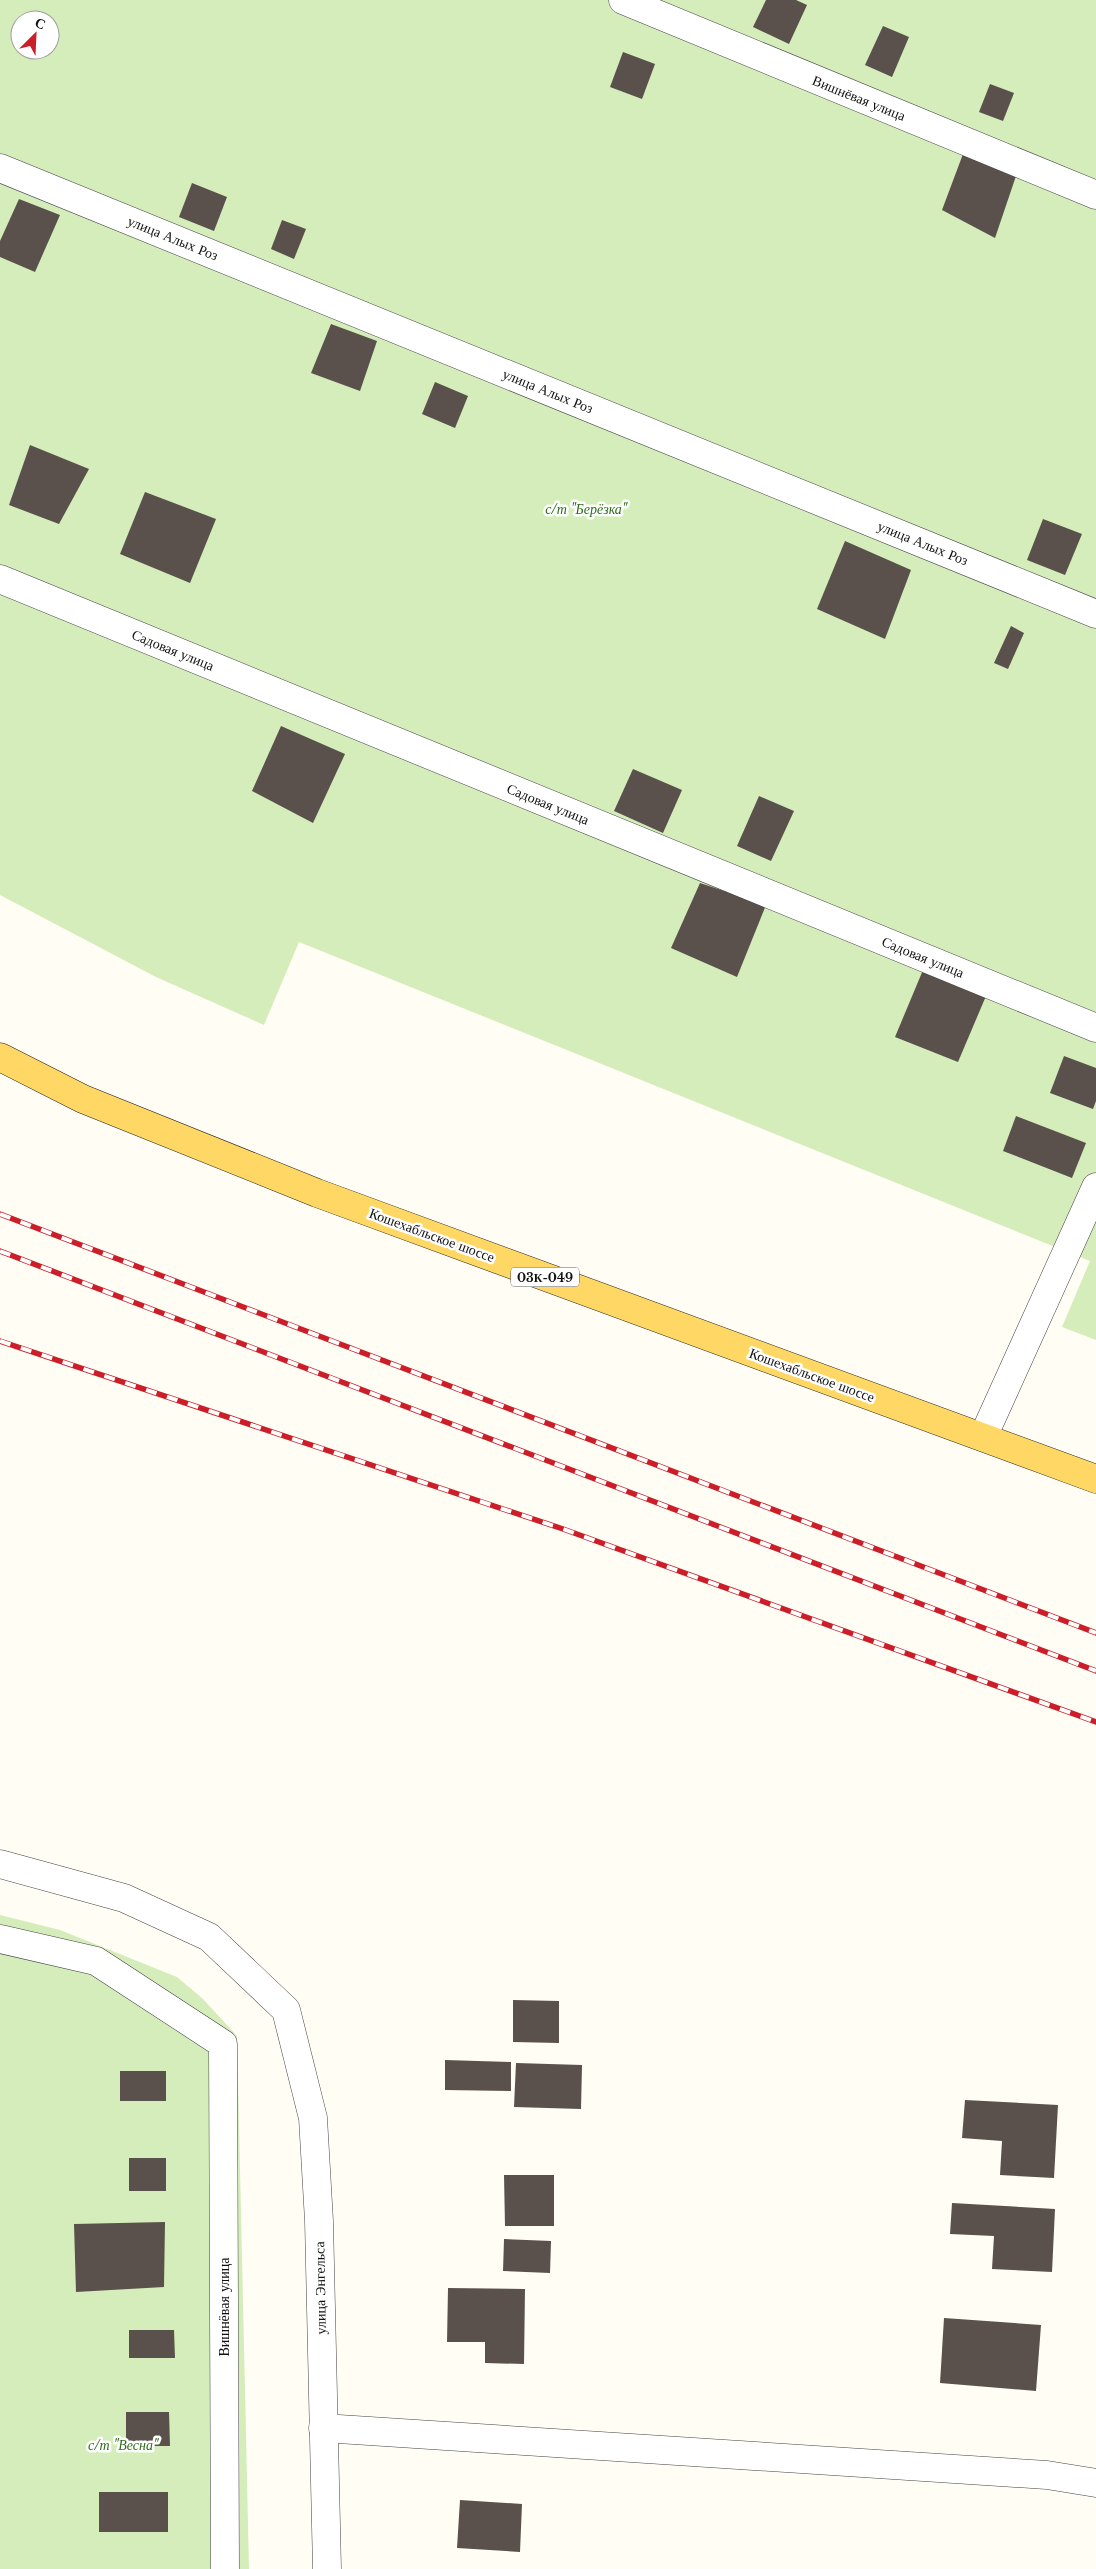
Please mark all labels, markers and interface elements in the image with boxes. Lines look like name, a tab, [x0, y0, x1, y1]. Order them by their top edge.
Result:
north arrow	[10, 10, 60, 60]
text: С	[32, 13, 49, 33]
street label: Вишнёвая улица	[810, 71, 909, 125]
street label: улица Алых Роз	[125, 212, 221, 265]
street label: улица Алых Роз	[500, 365, 596, 418]
park label: с/т "Берёзка"	[545, 500, 628, 518]
street label: улица Алых Роз	[875, 517, 971, 570]
street label: Садовая улица	[129, 625, 218, 675]
street label: Садовая улица	[504, 779, 593, 829]
street label: Садовая улица	[879, 932, 968, 982]
street label: Кошехабльское шоссе	[367, 1204, 497, 1266]
road number: 03К-049	[511, 1268, 579, 1286]
street label: Кошехабльское шоссе	[747, 1344, 877, 1406]
street label: улица Энгельса	[310, 2241, 330, 2335]
street label: Вишнёвая улица	[215, 2257, 233, 2356]
park label: с/т "Весна"	[88, 2436, 159, 2454]

